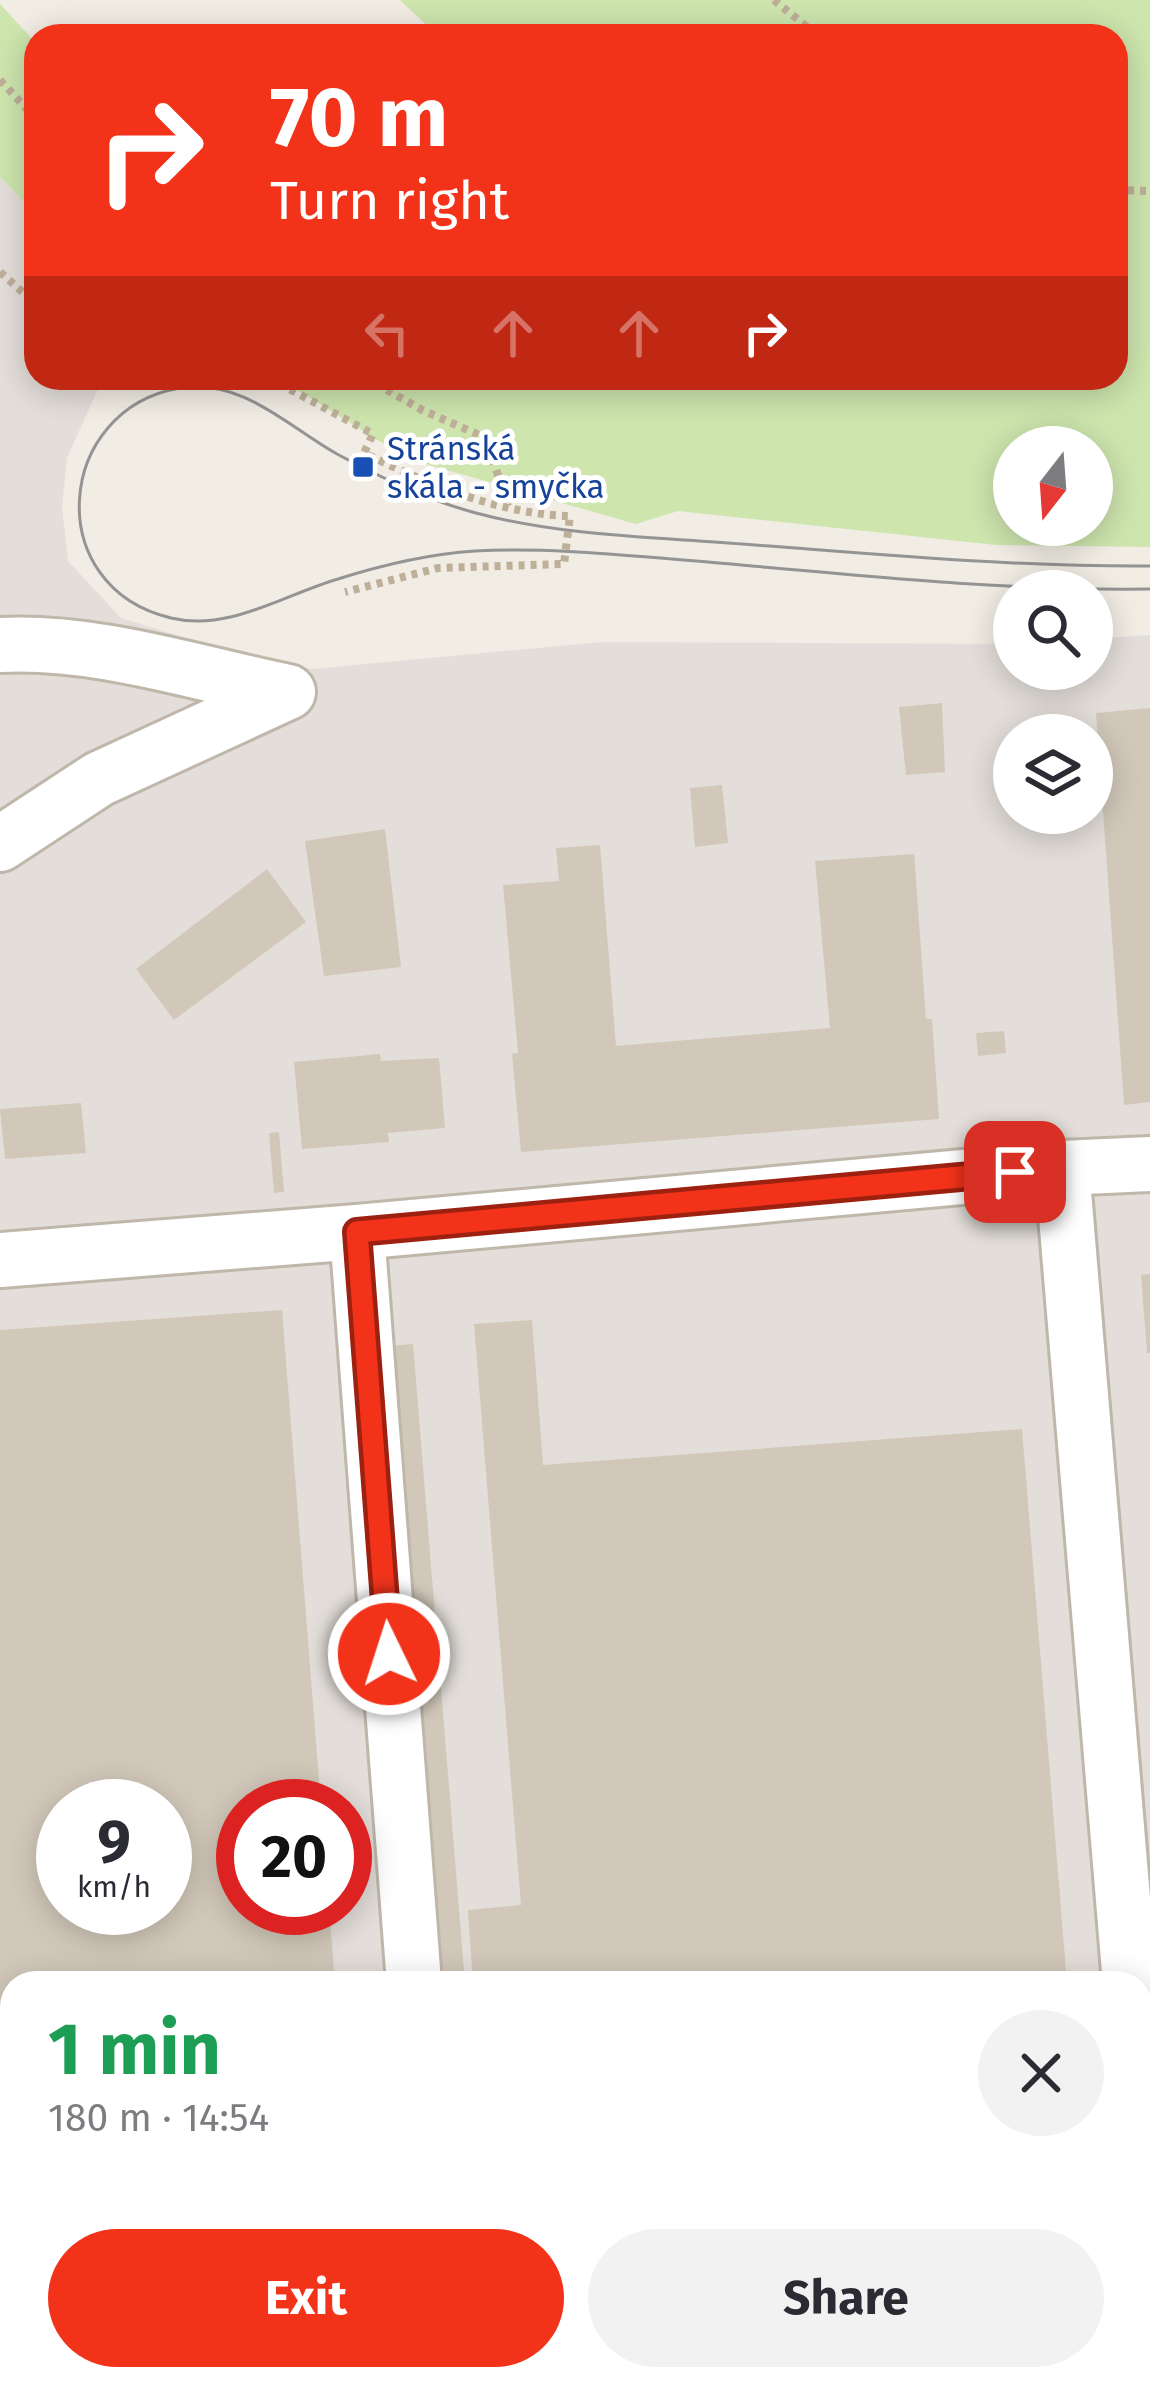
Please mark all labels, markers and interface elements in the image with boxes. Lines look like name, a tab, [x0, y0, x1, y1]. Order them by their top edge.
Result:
text: 70 m	[270, 67, 448, 168]
icon: right	[72, 72, 228, 228]
text: Turn right	[270, 169, 509, 233]
icon: left	[354, 300, 420, 366]
icon: ahead	[480, 300, 546, 366]
icon: ahead	[606, 300, 672, 366]
icon: right	[732, 300, 798, 366]
north arrow	[993, 426, 1113, 546]
map controls	[993, 426, 1113, 834]
place label: Stránská skála - smyčka	[387, 429, 604, 507]
marker: Stránská skála - smyčka	[350, 454, 376, 480]
button: search	[993, 570, 1113, 690]
button: layers	[993, 714, 1113, 834]
pin	[964, 1121, 1066, 1223]
icon: arrive	[982, 1139, 1048, 1205]
position arrow	[326, 1591, 452, 1717]
speed limit sign: 20	[216, 1779, 372, 1935]
text: 9	[97, 1806, 131, 1878]
text: km/h	[77, 1869, 151, 1905]
text: 1 min	[48, 2007, 221, 2093]
button: close	[978, 2010, 1104, 2136]
text: 180 m · 14:54	[48, 2095, 269, 2141]
button: Exit	[48, 2229, 564, 2367]
button: Share	[588, 2229, 1104, 2367]

